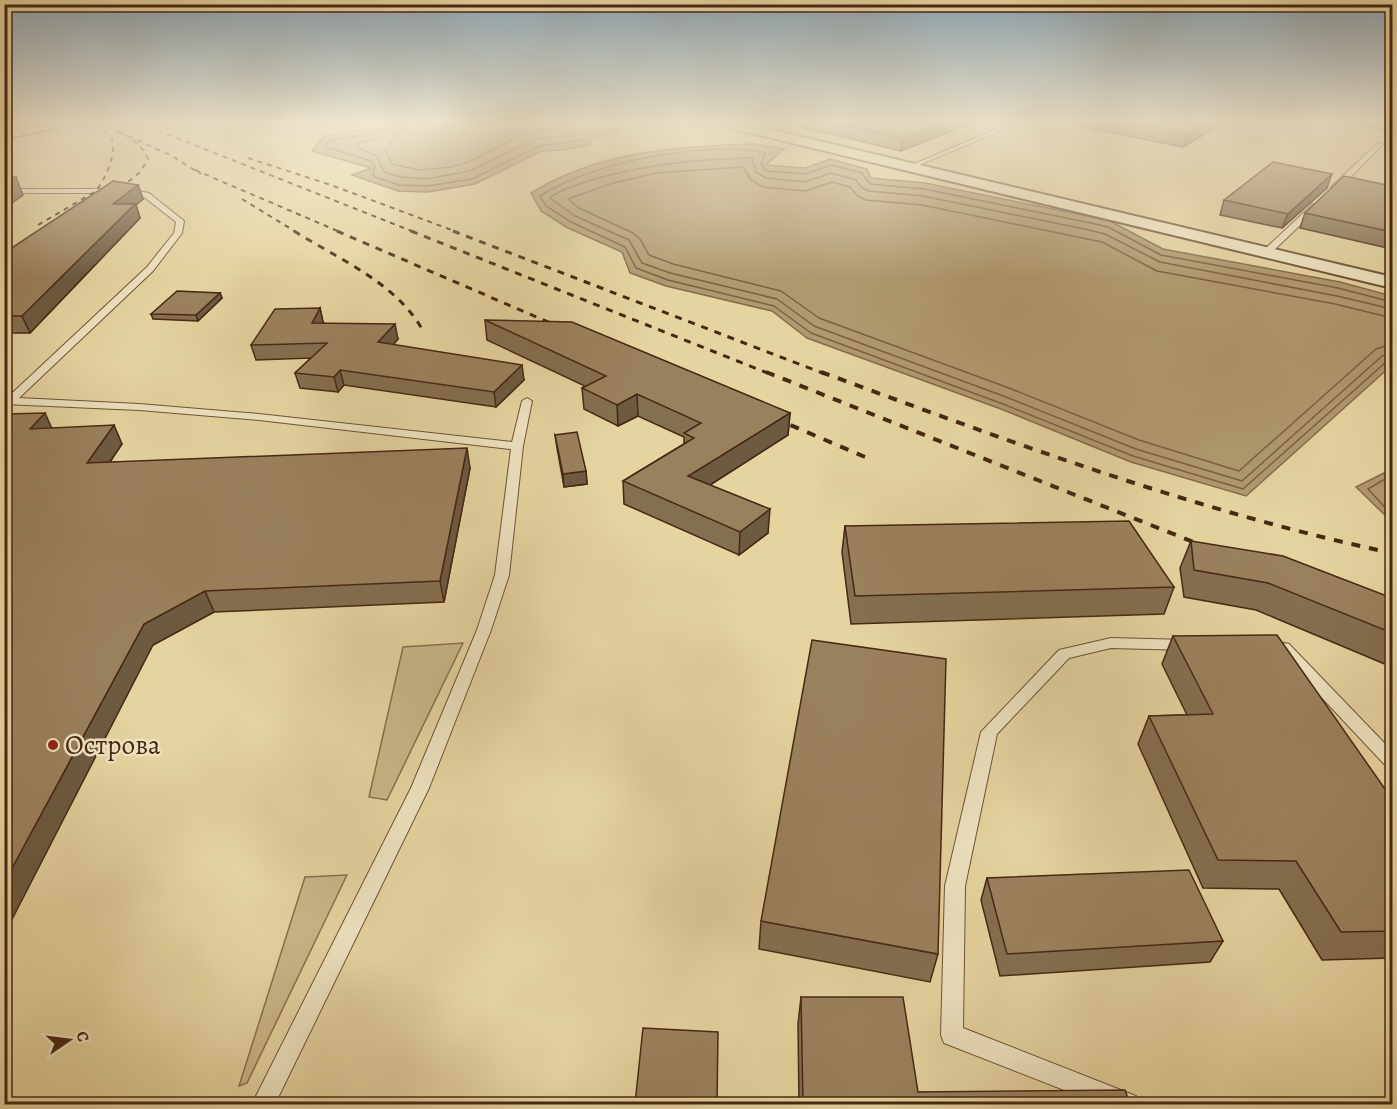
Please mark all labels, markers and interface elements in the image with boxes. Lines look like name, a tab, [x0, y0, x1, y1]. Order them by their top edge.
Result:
place label: Острова	[65, 727, 161, 763]
marker: Острова	[46, 738, 60, 752]
north arrow	[39, 1010, 99, 1070]
text: С	[71, 1029, 94, 1044]

